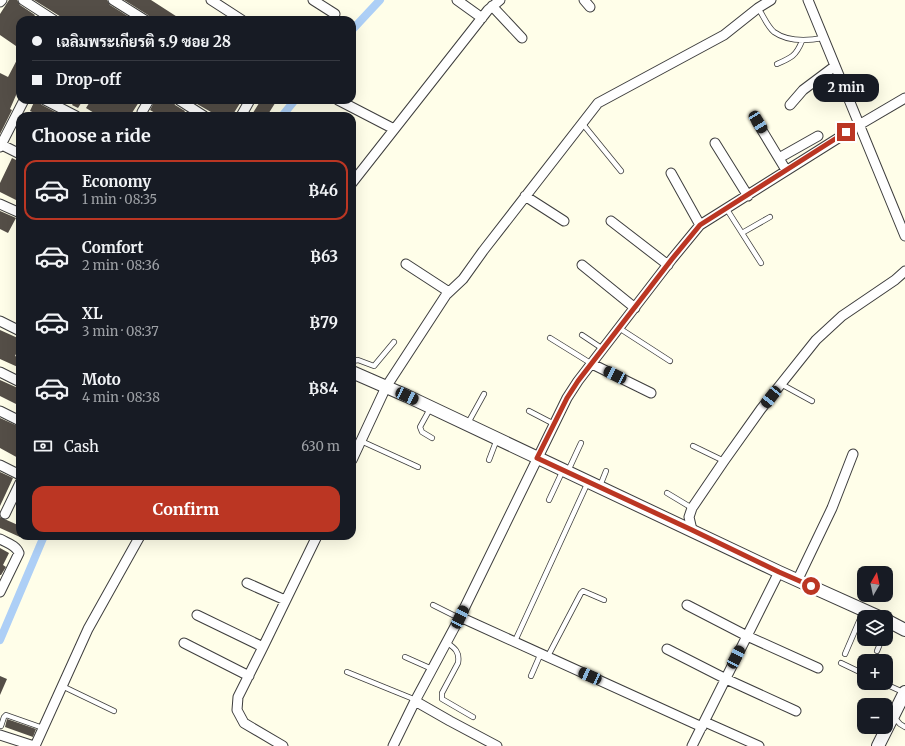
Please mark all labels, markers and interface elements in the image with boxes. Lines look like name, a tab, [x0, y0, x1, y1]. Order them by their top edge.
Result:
text: เฉลิมพระเกียรติ ร.9 ซอย 28	[56, 32, 231, 51]
text: Drop-off	[56, 70, 121, 89]
callout: 2 min	[813, 74, 879, 102]
text: 2 min	[827, 79, 865, 96]
car	[747, 109, 769, 135]
route end	[837, 123, 855, 141]
text: Choose a ride	[32, 124, 151, 147]
icon: car	[34, 172, 70, 208]
text: Economy	[82, 172, 151, 191]
text: ฿46	[309, 181, 338, 200]
text: 1 min · 08:35	[82, 191, 157, 208]
icon: car	[34, 238, 70, 274]
text: Comfort	[82, 238, 143, 257]
text: ฿63	[310, 247, 338, 266]
text: 2 min · 08:36	[82, 257, 160, 274]
icon: car	[34, 304, 70, 340]
text: XL	[82, 304, 103, 323]
text: ฿79	[310, 313, 338, 332]
text: 3 min · 08:37	[82, 323, 159, 340]
car	[602, 364, 628, 386]
icon: car	[34, 370, 70, 406]
text: Moto	[82, 370, 121, 389]
text: ฿84	[309, 379, 338, 398]
car	[759, 384, 783, 410]
car	[394, 385, 420, 407]
text: 4 min · 08:38	[82, 389, 160, 406]
icon: cash	[32, 435, 54, 457]
text: Cash	[64, 437, 99, 456]
text: 630 m	[301, 438, 340, 455]
button: Confirm	[32, 486, 340, 532]
north arrow	[857, 566, 893, 602]
map controls	[857, 566, 893, 734]
route start	[802, 577, 820, 595]
car	[449, 604, 471, 630]
button: layers	[857, 610, 893, 646]
car	[725, 644, 747, 670]
button: +	[857, 654, 893, 690]
car	[577, 666, 603, 686]
button: −	[857, 698, 893, 734]

